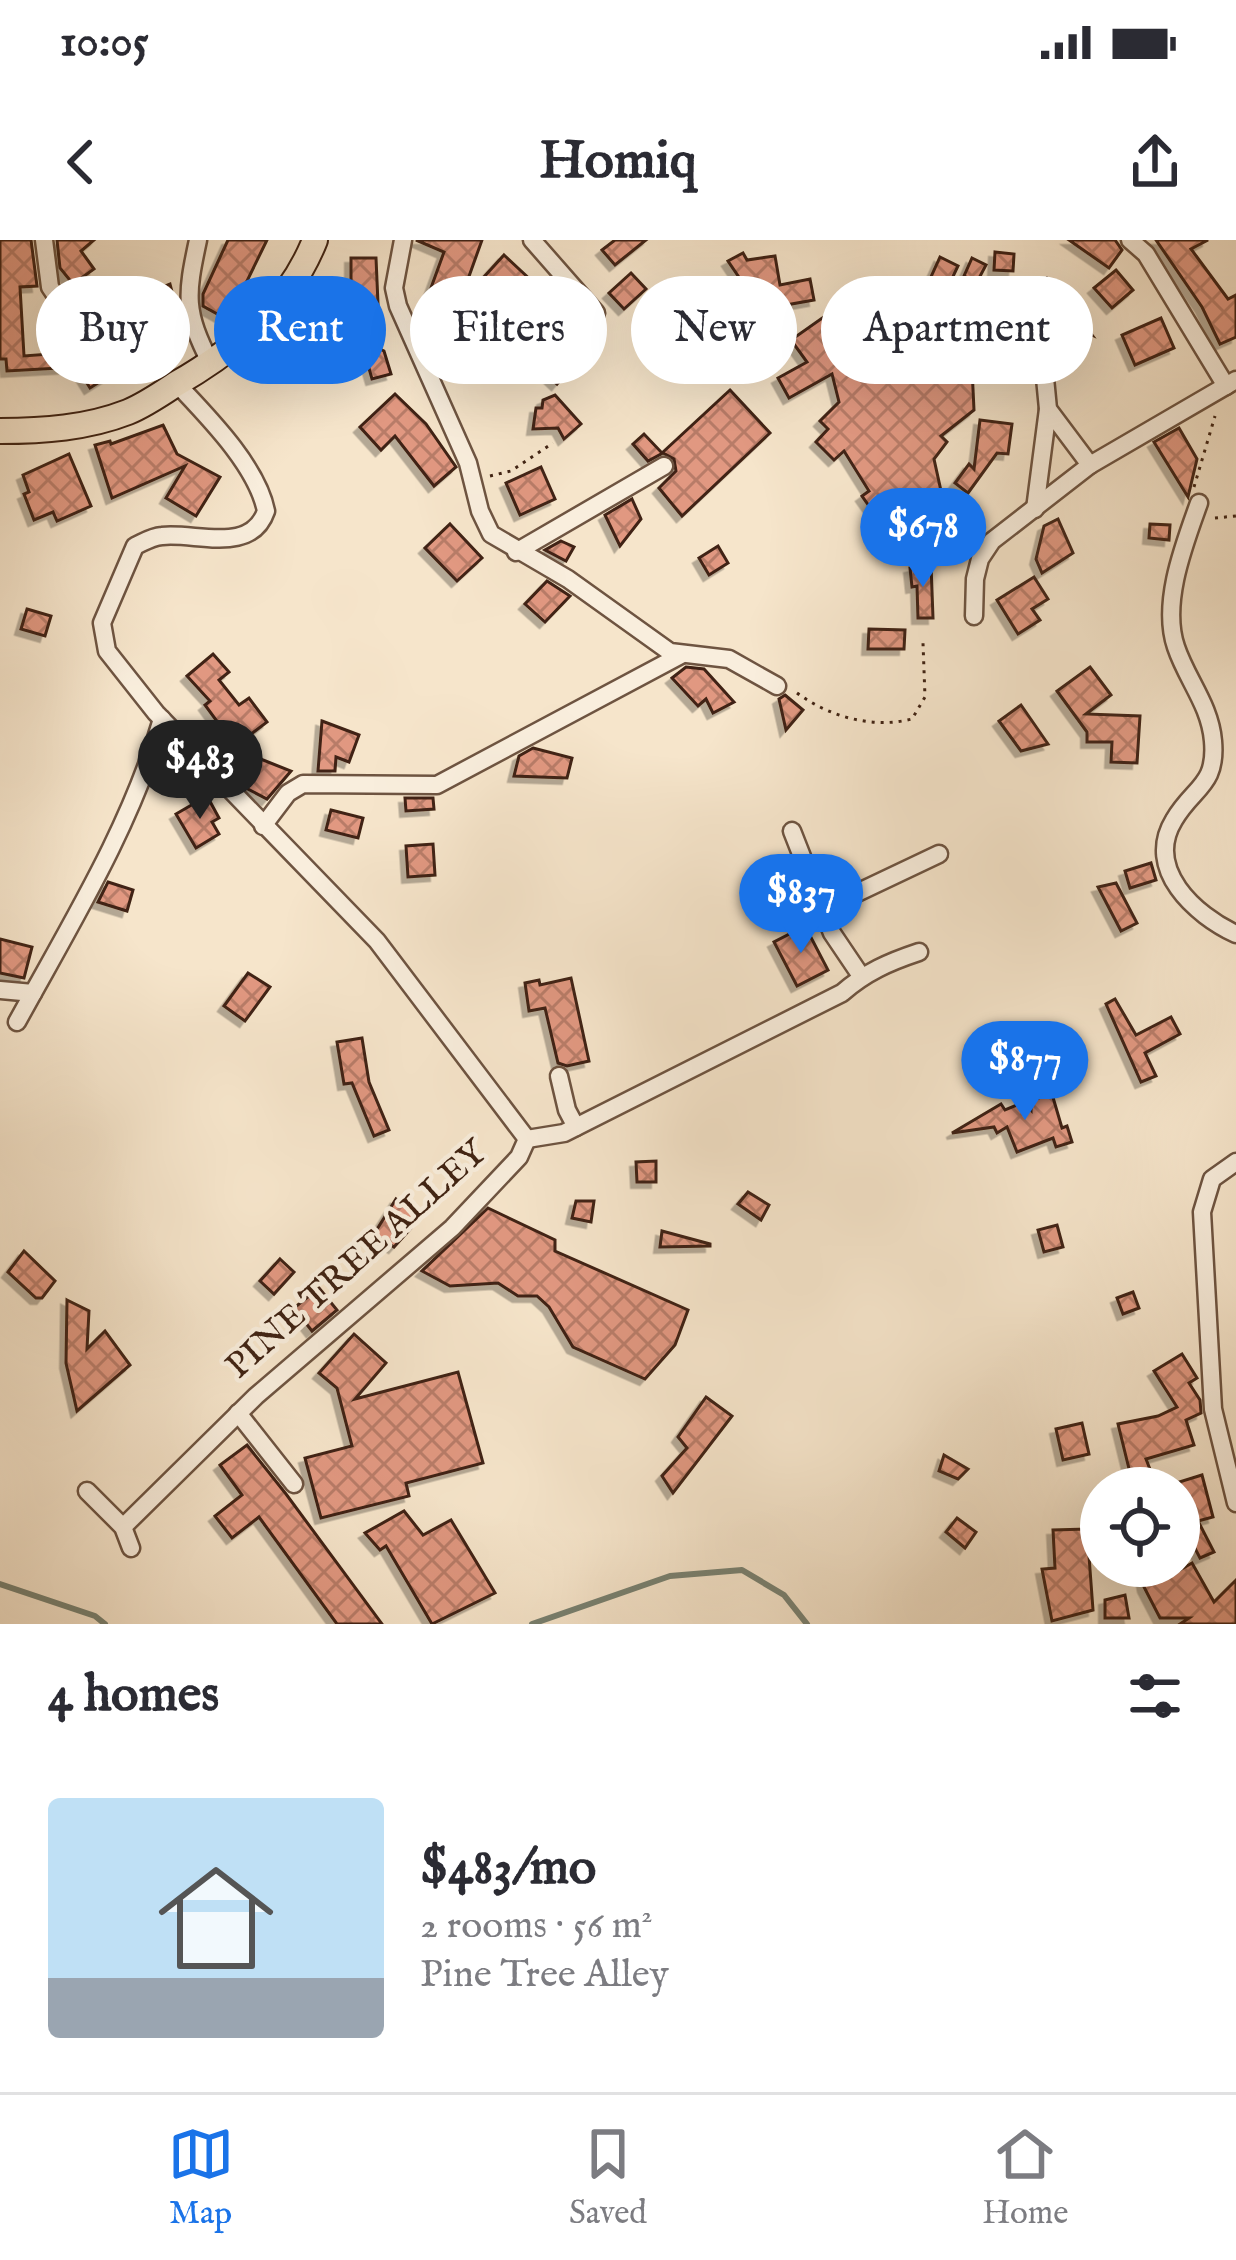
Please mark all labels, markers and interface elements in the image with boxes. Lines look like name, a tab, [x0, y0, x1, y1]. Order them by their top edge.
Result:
text: 10:05	[60, 14, 149, 71]
text: Homiq	[539, 128, 697, 197]
icon: back	[48, 129, 114, 195]
icon: share	[1122, 129, 1188, 195]
chip: Buy	[36, 276, 190, 384]
chip: Rent	[214, 276, 386, 384]
chip: Filters	[410, 276, 607, 384]
chip: New	[631, 276, 797, 384]
chip: Apartment	[821, 276, 1093, 384]
pin: $678	[852, 488, 994, 590]
text: $678	[887, 502, 959, 551]
pin: $483	[129, 720, 271, 822]
text: $483	[165, 734, 235, 783]
pin: $837	[730, 854, 872, 956]
text: $837	[766, 868, 836, 917]
pin: $877	[954, 1021, 1096, 1123]
text: $877	[988, 1035, 1062, 1084]
street label: PINE TREE ALLEY	[217, 1129, 498, 1389]
map controls	[1080, 1467, 1200, 1587]
button: locate	[1080, 1467, 1200, 1587]
icon: filters	[1122, 1663, 1188, 1729]
text: 4 homes	[48, 1664, 219, 1729]
text: $483/mo	[420, 1837, 596, 1902]
icon: home	[144, 1846, 288, 1990]
text: 2 rooms · 56 m²	[420, 1902, 653, 1951]
text: Pine Tree Alley	[420, 1951, 669, 2000]
tab: Map	[168, 2121, 234, 2235]
tab: Saved	[569, 2121, 647, 2235]
tab: Home	[982, 2121, 1068, 2235]

